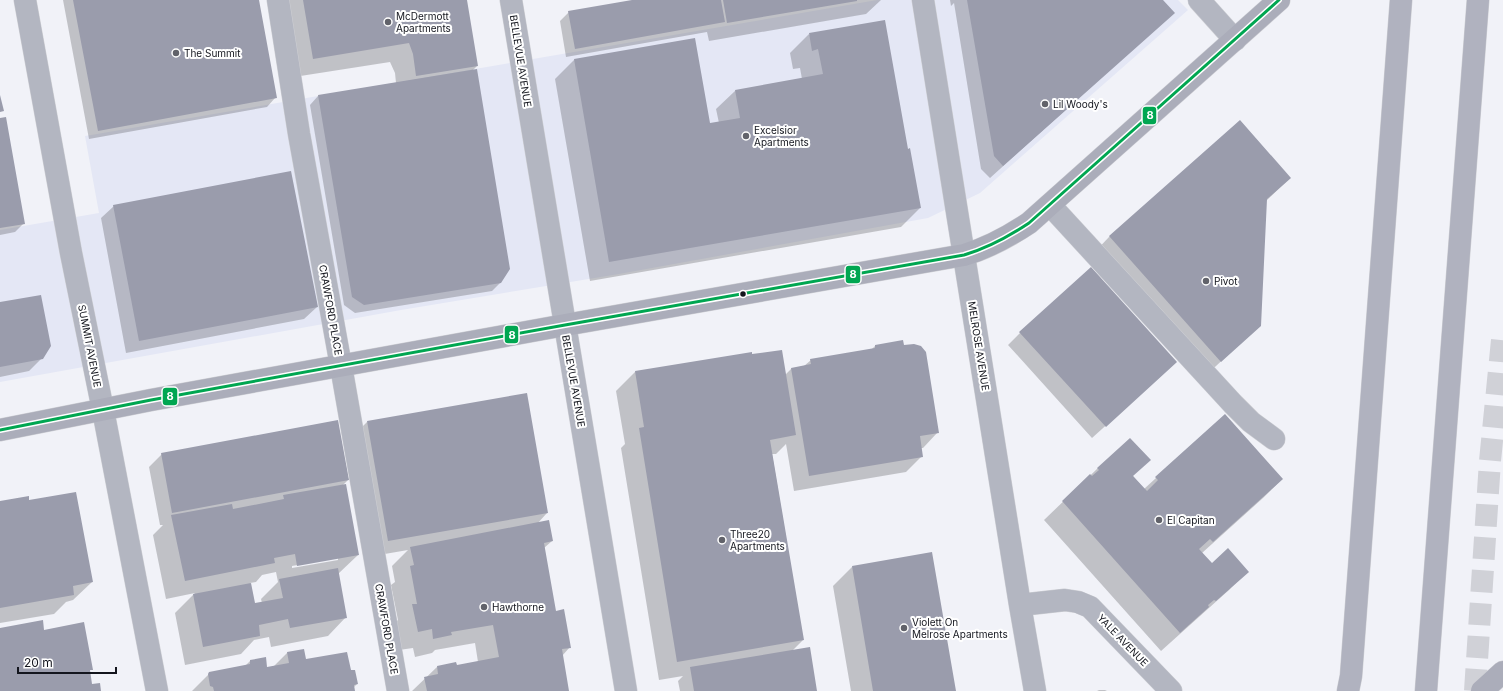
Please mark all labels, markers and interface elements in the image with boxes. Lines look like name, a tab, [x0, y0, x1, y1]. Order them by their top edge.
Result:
place label: McDermott Apartments	[396, 10, 451, 34]
street label: BELLEVUE AVENUE	[508, 14, 534, 108]
marker: McDermott Apartments	[383, 17, 393, 27]
place label: The Summit	[184, 47, 241, 59]
marker: The Summit	[171, 48, 181, 58]
place label: Lil Woody's	[1053, 98, 1108, 110]
marker: Lil Woody's	[1040, 99, 1050, 109]
line badge: 8	[1142, 106, 1157, 125]
text: 8	[1146, 108, 1154, 122]
place label: Excelsior Apartments	[754, 124, 809, 148]
marker: Excelsior Apartments	[741, 131, 751, 141]
street label: CRAWFORD PLACE	[317, 264, 345, 356]
line badge: 8	[845, 265, 861, 284]
text: 8	[849, 267, 857, 281]
place label: Pivot	[1214, 275, 1238, 287]
marker: Pivot	[1201, 276, 1211, 286]
unlabelled marker	[738, 289, 748, 299]
street label: MELROSE AVENUE	[966, 301, 992, 391]
street label: SUMMIT AVENUE	[76, 304, 104, 388]
line badge: 8	[504, 325, 519, 344]
text: 8	[508, 328, 516, 342]
street label: BELLEVUE AVENUE	[560, 334, 588, 428]
line badge: 8	[162, 387, 178, 406]
text: 8	[166, 389, 174, 403]
place label: El Capitan	[1167, 514, 1215, 526]
marker: El Capitan	[1154, 515, 1164, 525]
place label: Three20 Apartments	[730, 528, 785, 552]
marker: Three20 Apartments	[717, 535, 727, 545]
street label: CRAWFORD PLACE	[373, 583, 401, 675]
place label: Hawthorne	[492, 601, 544, 613]
marker: Hawthorne	[479, 602, 489, 612]
street label: YALE AVENUE	[1095, 612, 1151, 668]
place label: Violett On Melrose Apartments	[912, 616, 1008, 640]
marker: Violett On Melrose Apartments	[899, 623, 909, 633]
scale bar	[18, 649, 116, 675]
text: 20 m	[24, 655, 53, 670]

